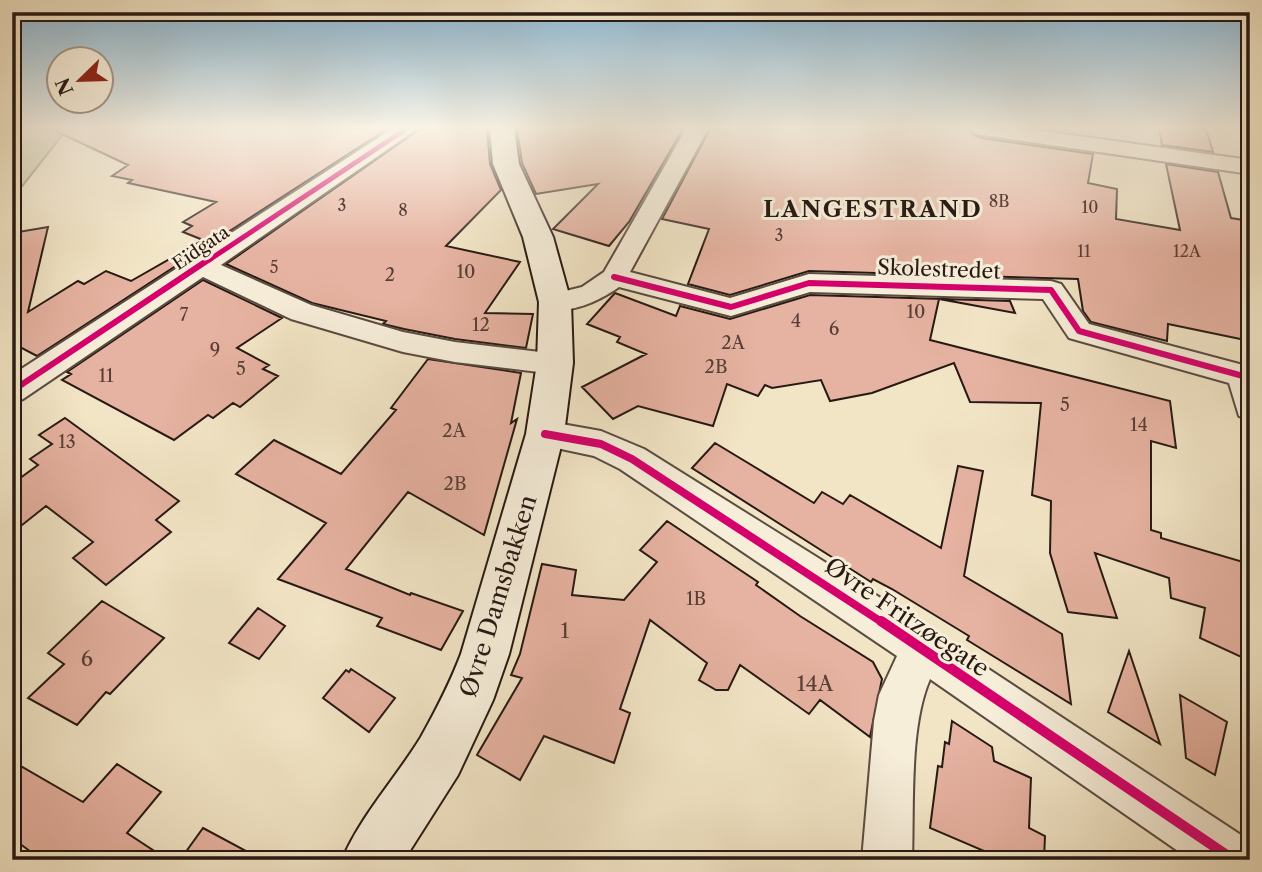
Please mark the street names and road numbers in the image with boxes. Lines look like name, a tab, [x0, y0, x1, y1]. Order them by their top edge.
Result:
street label: Eidgata	[168, 221, 234, 275]
street label: Skolestredet	[877, 254, 1002, 284]
street label: Øvre Damsbakken	[453, 491, 543, 701]
street label: Øvre Fritzøegate	[819, 551, 995, 683]

